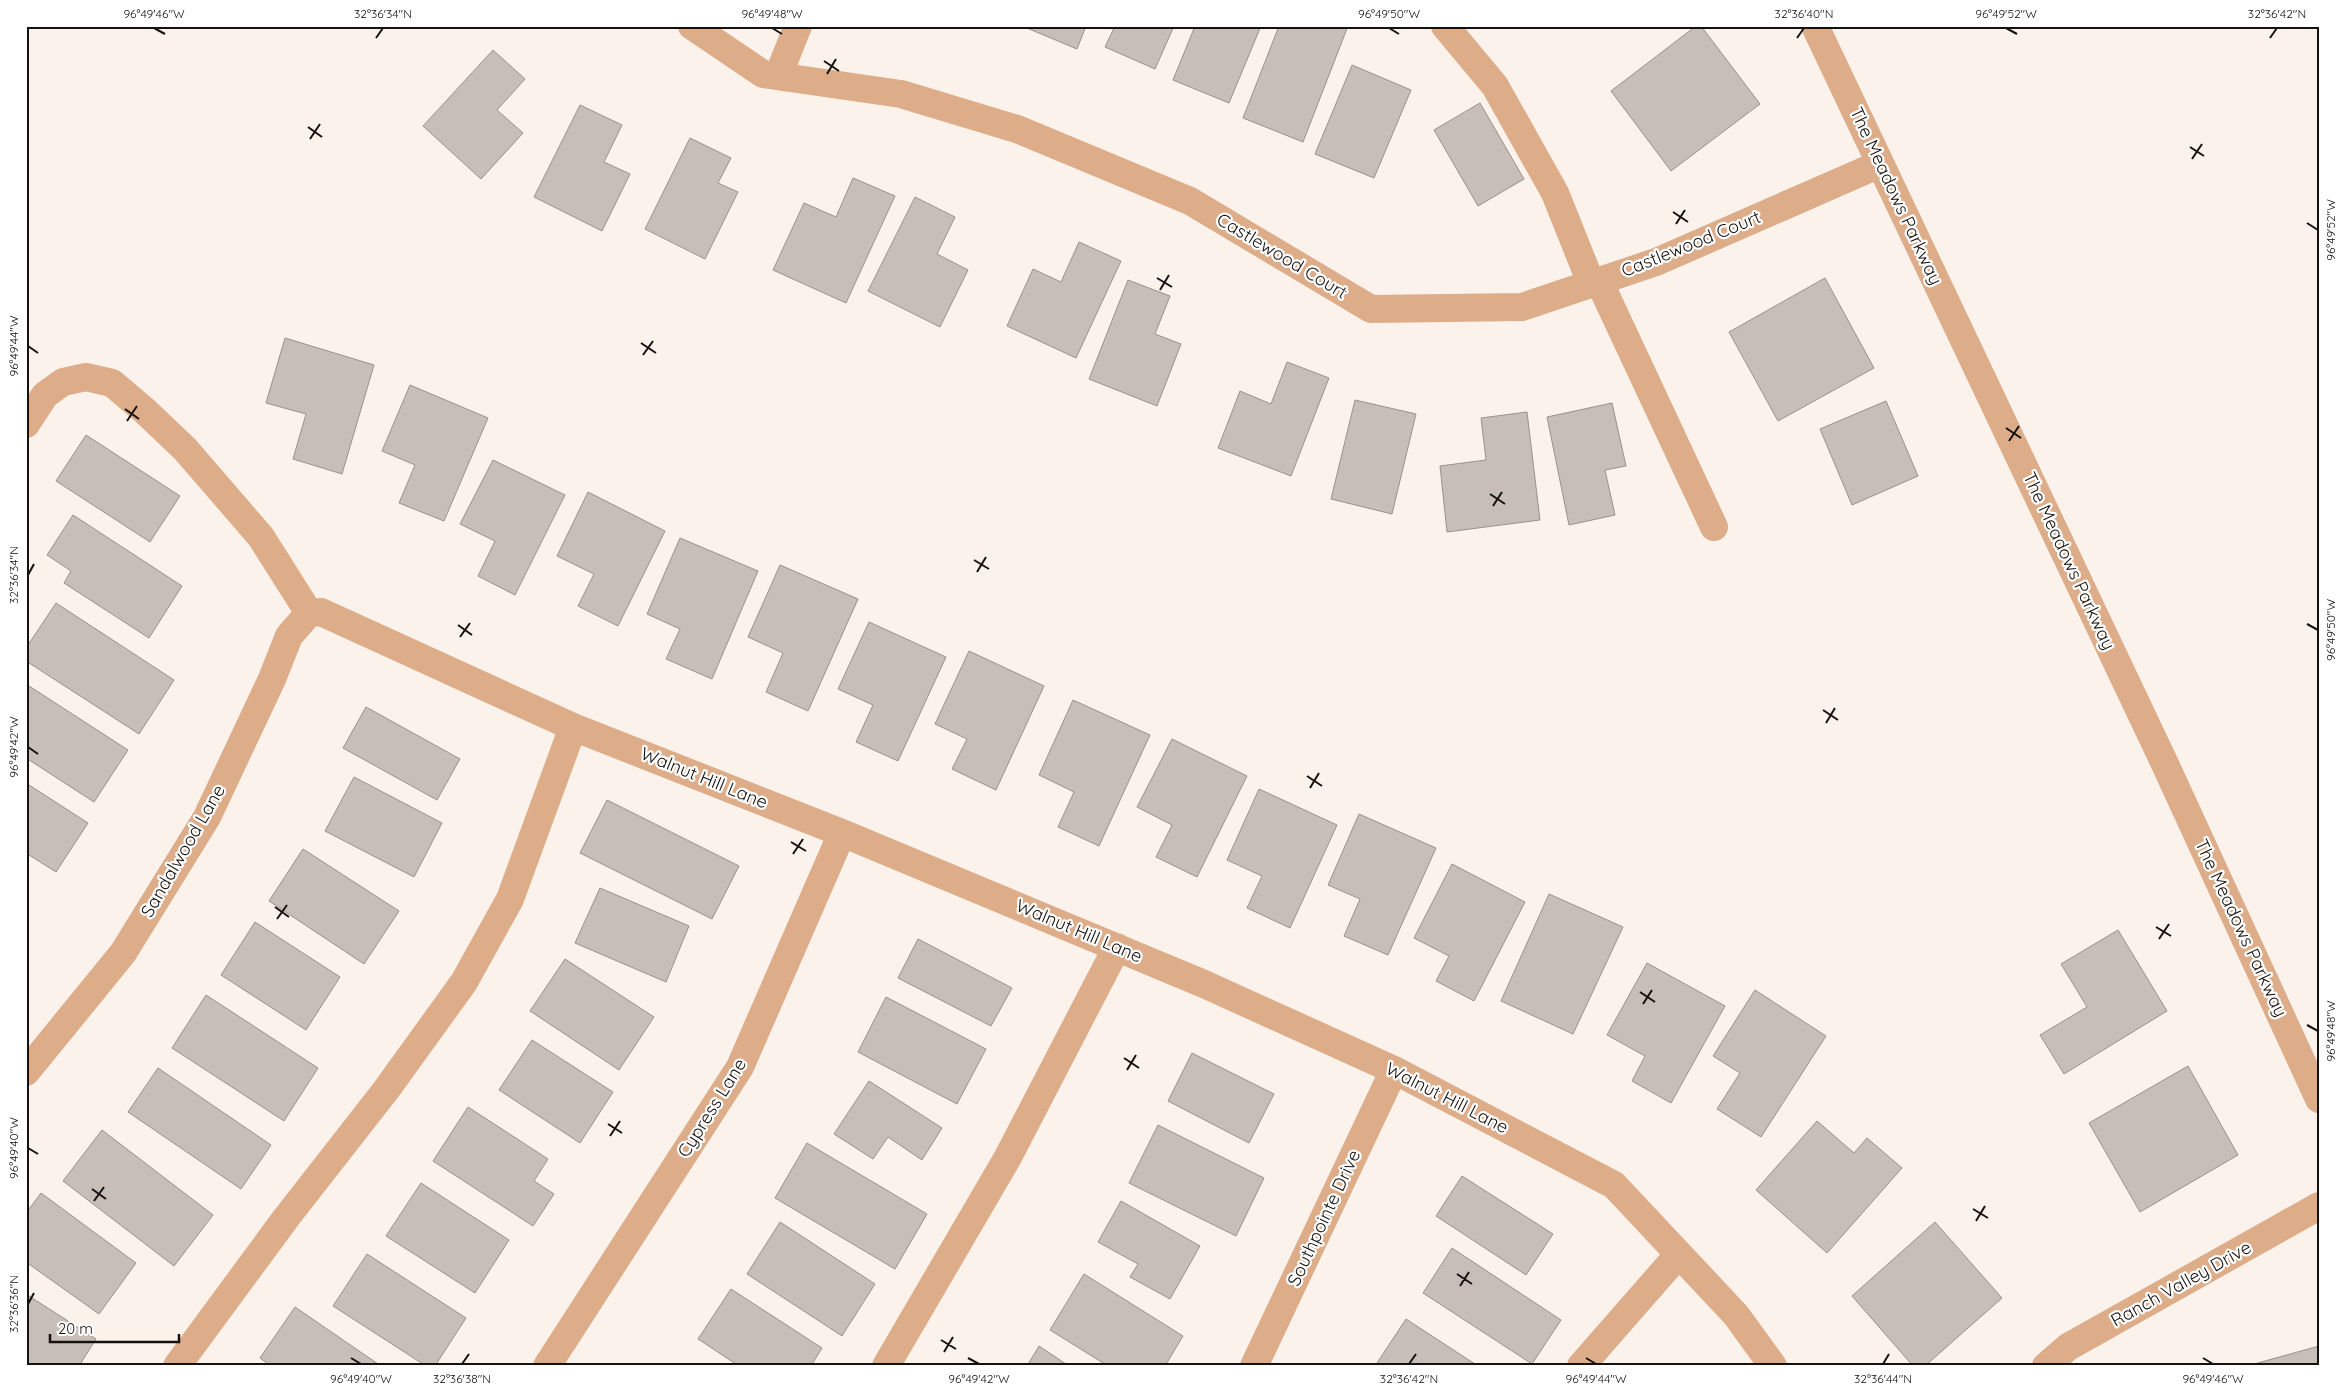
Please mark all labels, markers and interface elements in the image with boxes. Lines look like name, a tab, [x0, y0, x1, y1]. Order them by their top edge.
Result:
text: 96°49'46"W	[123, 6, 185, 21]
text: 32°36'34"N	[354, 6, 412, 21]
text: 96°49'48"W	[741, 6, 803, 21]
text: 96°49'50"W	[1358, 6, 1420, 21]
text: 32°36'40"N	[1775, 6, 1833, 21]
text: 96°49'52"W	[1975, 6, 2037, 21]
text: 32°36'42"N	[2248, 6, 2306, 21]
street label: The Meadows Parkway	[1845, 103, 1948, 288]
text: 96°49'52"W	[2323, 199, 2338, 261]
street label: Castlewood Court	[1618, 205, 1764, 282]
street label: Castlewood Court	[1213, 208, 1352, 304]
text: 96°49'44"W	[6, 315, 21, 377]
street label: The Meadows Parkway	[2018, 468, 2121, 653]
text: 32°36'34"N	[6, 546, 21, 604]
text: 96°49'50"W	[2323, 599, 2338, 661]
text: 96°49'42"W	[6, 716, 21, 778]
street label: Walnut Hill Lane	[637, 742, 771, 813]
street label: Sandalwood Lane	[135, 780, 230, 921]
street label: The Meadows Parkway	[2190, 835, 2293, 1020]
street label: Walnut Hill Lane	[1013, 894, 1146, 967]
text: 96°49'48"W	[2323, 1000, 2338, 1062]
street label: Cypress Lane	[672, 1054, 751, 1162]
street label: Walnut Hill Lane	[1382, 1057, 1513, 1138]
text: 96°49'40"W	[6, 1117, 21, 1179]
street label: Southpointe Drive	[1282, 1146, 1365, 1290]
street label: Ranch Valley Drive	[2106, 1235, 2255, 1332]
text: 32°36'36"N	[6, 1275, 21, 1333]
scale bar	[50, 1312, 179, 1344]
text: 20 m	[58, 1319, 93, 1338]
text: 96°49'40"W	[330, 1371, 392, 1386]
text: 32°36'38"N	[433, 1371, 491, 1386]
text: 96°49'42"W	[948, 1371, 1010, 1386]
text: 32°36'42"N	[1380, 1371, 1438, 1386]
text: 96°49'44"W	[1565, 1371, 1627, 1386]
text: 32°36'44"N	[1854, 1371, 1912, 1386]
text: 96°49'46"W	[2182, 1371, 2244, 1386]

